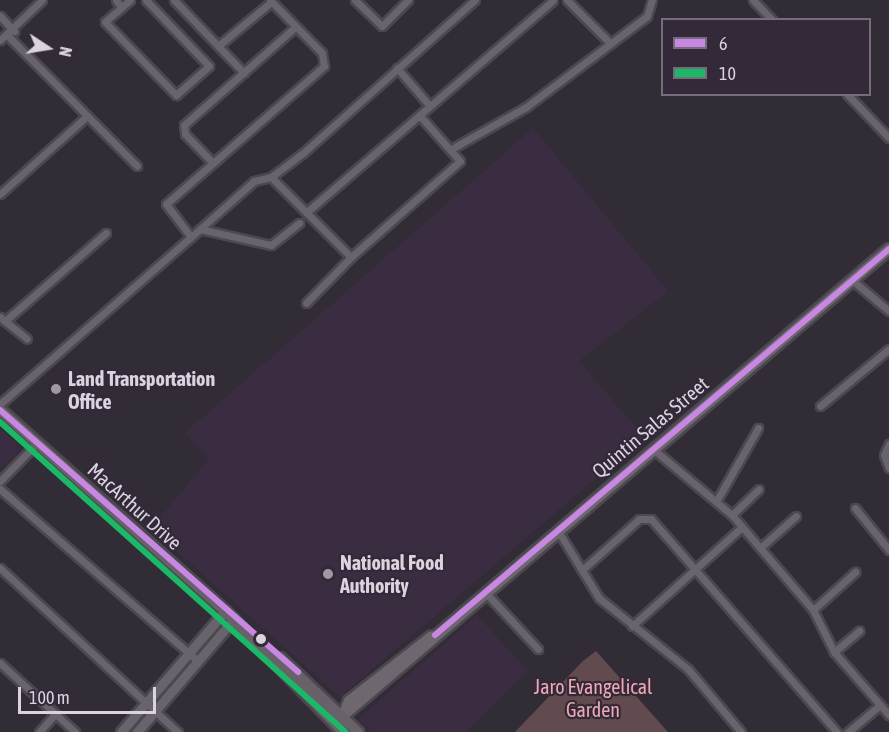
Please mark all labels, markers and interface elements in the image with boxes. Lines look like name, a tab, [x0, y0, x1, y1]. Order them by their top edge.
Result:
north arrow	[18, 18, 78, 78]
legend	[661, 18, 871, 96]
text: 6	[719, 33, 727, 54]
text: N	[56, 45, 75, 58]
text: 10	[719, 63, 736, 84]
place label: Land Transportation Office	[68, 366, 215, 413]
street label: Quintin Salas Street	[587, 371, 713, 483]
marker: Land Transportation Office	[49, 382, 63, 396]
street label: MacArthur Drive	[83, 458, 187, 554]
place label: National Food Authority	[340, 550, 444, 597]
marker: National Food Authority	[321, 567, 335, 581]
unlabelled marker	[255, 633, 267, 645]
scale bar	[21, 675, 159, 713]
park label: Jaro Evangelical Garden	[534, 675, 652, 722]
text: 100 m	[29, 687, 70, 708]

